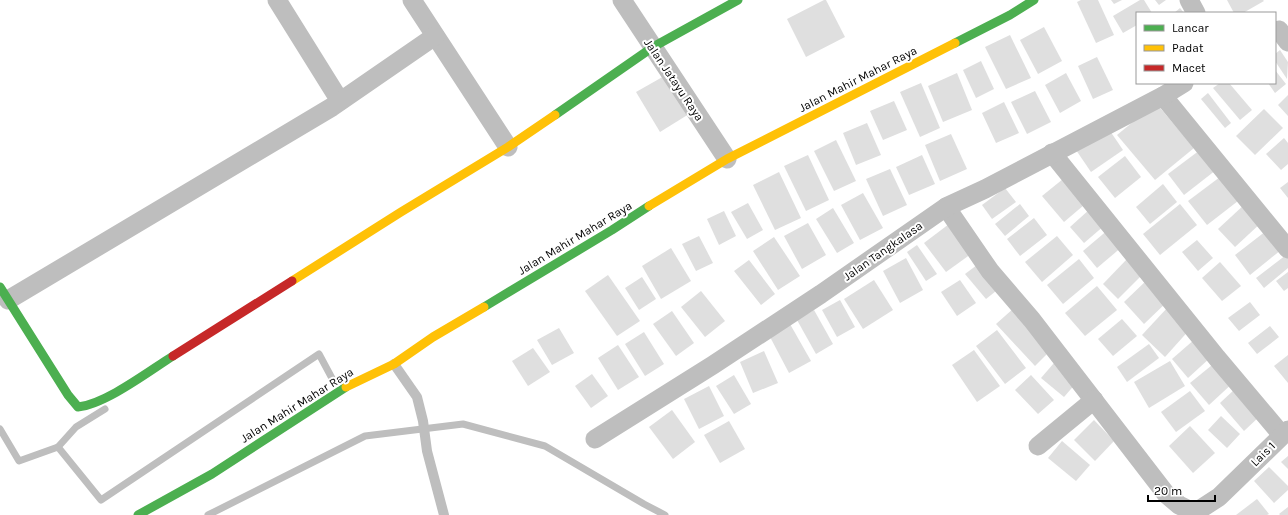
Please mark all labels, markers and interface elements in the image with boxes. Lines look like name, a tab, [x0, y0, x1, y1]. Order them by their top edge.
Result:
legend	[1136, 12, 1276, 84]
text: Lancar	[1172, 21, 1209, 35]
street label: Jalan Jatayu Raya	[641, 36, 707, 124]
text: Padat	[1172, 41, 1204, 55]
street label: Jalan Mahir Mahar Raya	[797, 43, 919, 115]
text: Macet	[1172, 61, 1206, 75]
street label: Jalan Mahir Mahar Raya	[516, 198, 634, 278]
street label: Jalan Tangkalasa	[841, 218, 925, 284]
street label: Jalan Mahir Mahar Raya	[238, 365, 356, 445]
street label: Lais 1	[1248, 439, 1278, 469]
scale bar	[1148, 477, 1215, 503]
text: 20 m	[1154, 484, 1182, 498]

